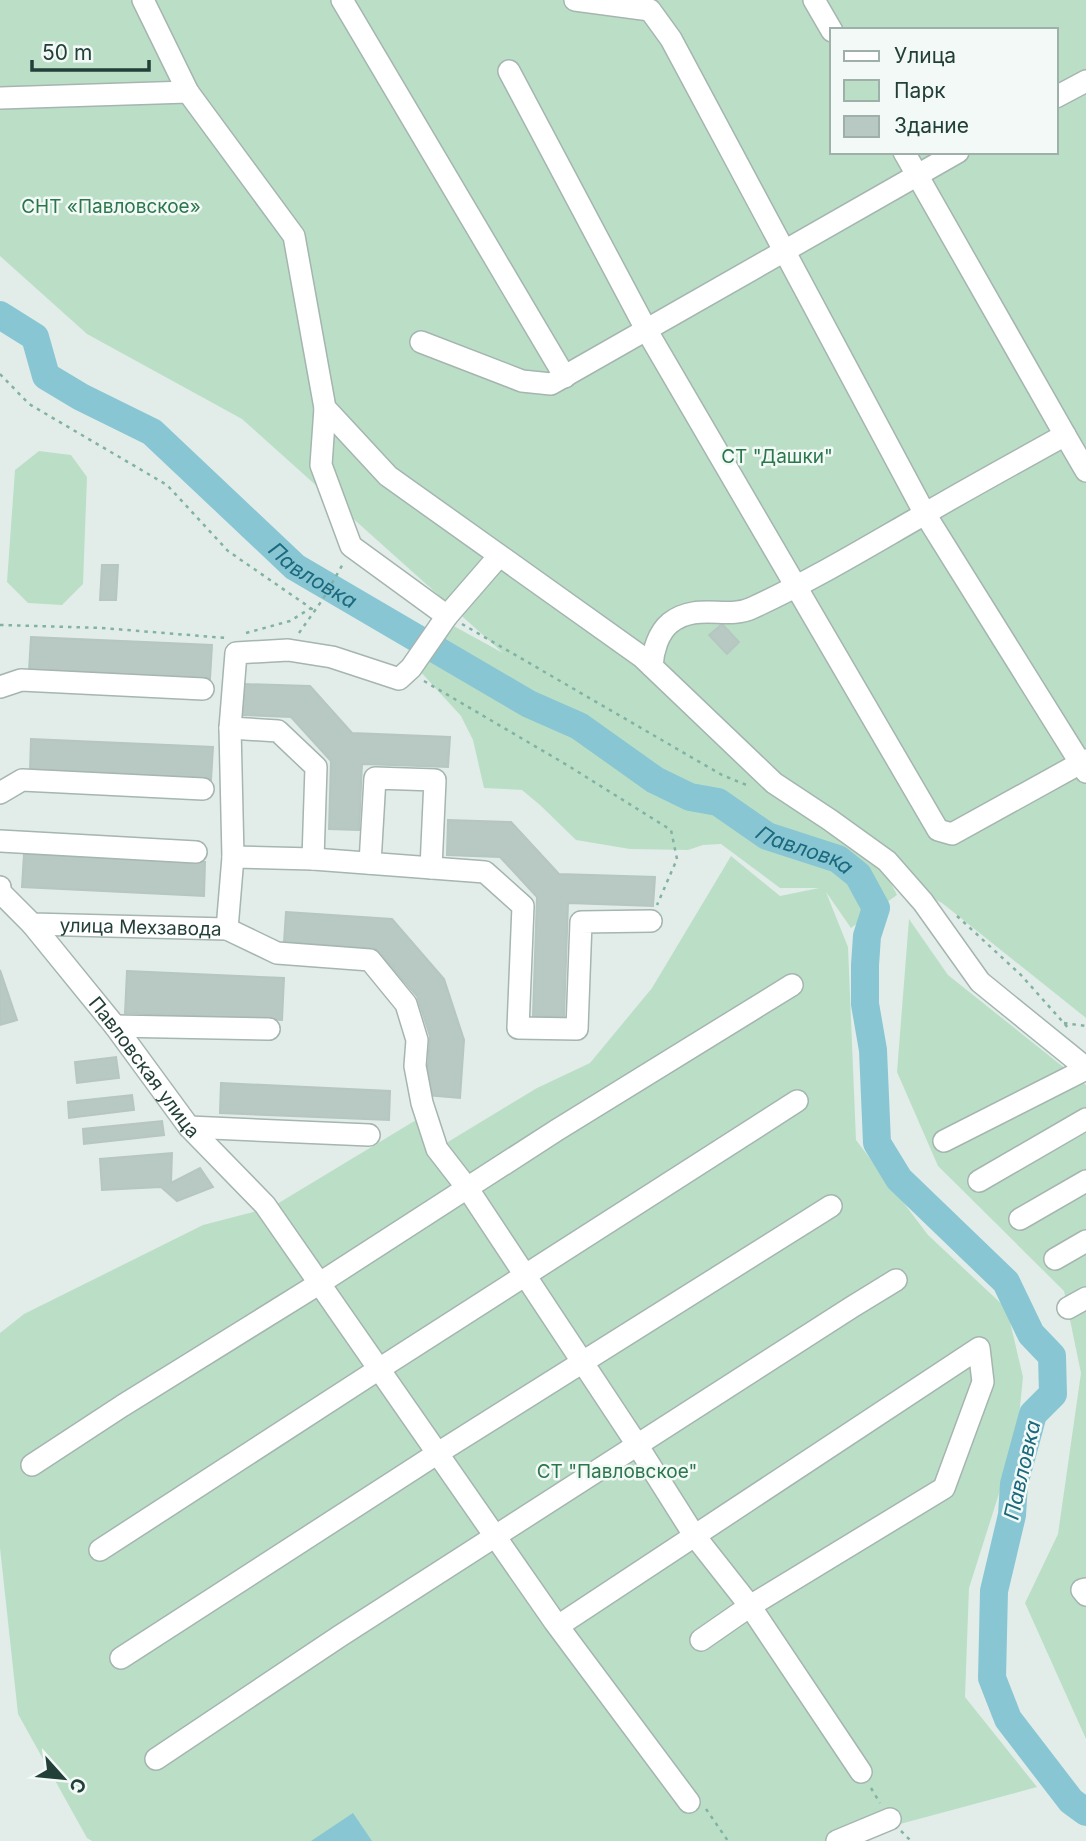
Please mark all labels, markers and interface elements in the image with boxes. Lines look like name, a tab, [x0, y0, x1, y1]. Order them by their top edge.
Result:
scale bar	[32, 28, 149, 72]
legend	[830, 28, 1058, 154]
text: 50 m	[42, 40, 92, 65]
text: Улица	[894, 43, 956, 68]
text: Парк	[894, 78, 946, 103]
text: Здание	[894, 113, 969, 138]
park label: СНТ «Павловское»	[21, 195, 201, 218]
park label: СТ "Дашки"	[721, 445, 833, 468]
water label: Павловка	[264, 537, 362, 613]
water label: Павловка	[752, 820, 859, 879]
street label: улица Мехзавода	[59, 913, 222, 940]
street label: Павловская улица	[84, 992, 205, 1143]
water label: Павловка	[998, 1418, 1046, 1522]
park label: СТ "Павловское"	[537, 1460, 697, 1483]
north arrow	[28, 1743, 98, 1813]
text: С	[64, 1774, 91, 1797]

